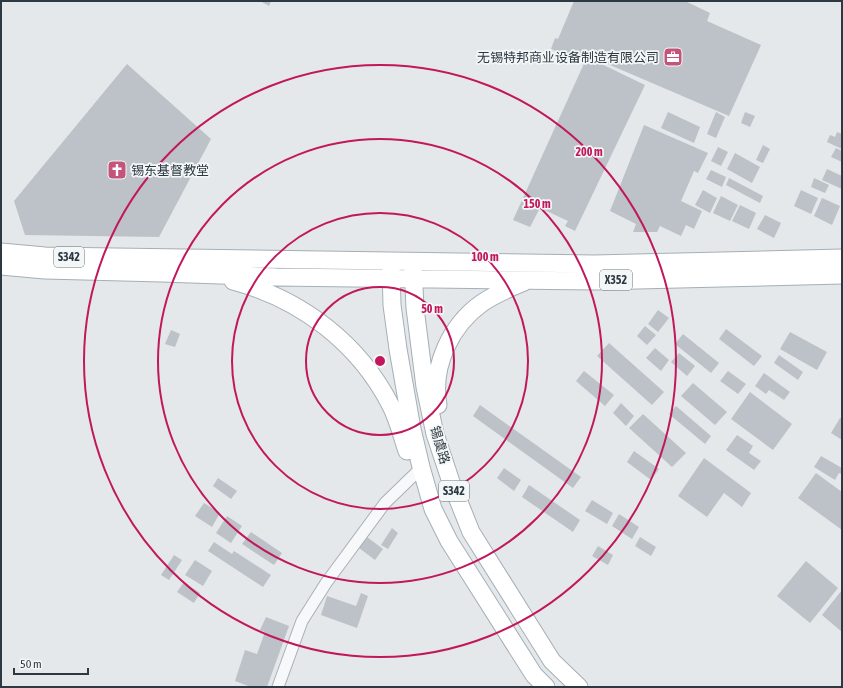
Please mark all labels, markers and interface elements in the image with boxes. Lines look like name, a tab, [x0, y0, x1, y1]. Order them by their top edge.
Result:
office icon: 无锡特邦商业设备制造有限公司	[662, 46, 684, 68]
place label: 无锡特邦商业设备制造有限公司	[477, 50, 659, 65]
text: 200 m	[575, 145, 603, 159]
church icon: 锡东基督教堂	[106, 159, 128, 181]
place label: 锡东基督教堂	[131, 163, 209, 178]
text: 150 m	[523, 197, 551, 211]
road number: S342	[54, 247, 84, 267]
text: 100 m	[471, 250, 499, 264]
road number: X352	[600, 270, 632, 290]
text: 50 m	[421, 302, 443, 316]
centre of rings	[373, 354, 387, 368]
street label: 锡虞路	[427, 424, 453, 466]
road number: S342	[439, 481, 469, 501]
scale bar	[14, 650, 88, 676]
text: 50 m	[20, 657, 42, 671]

